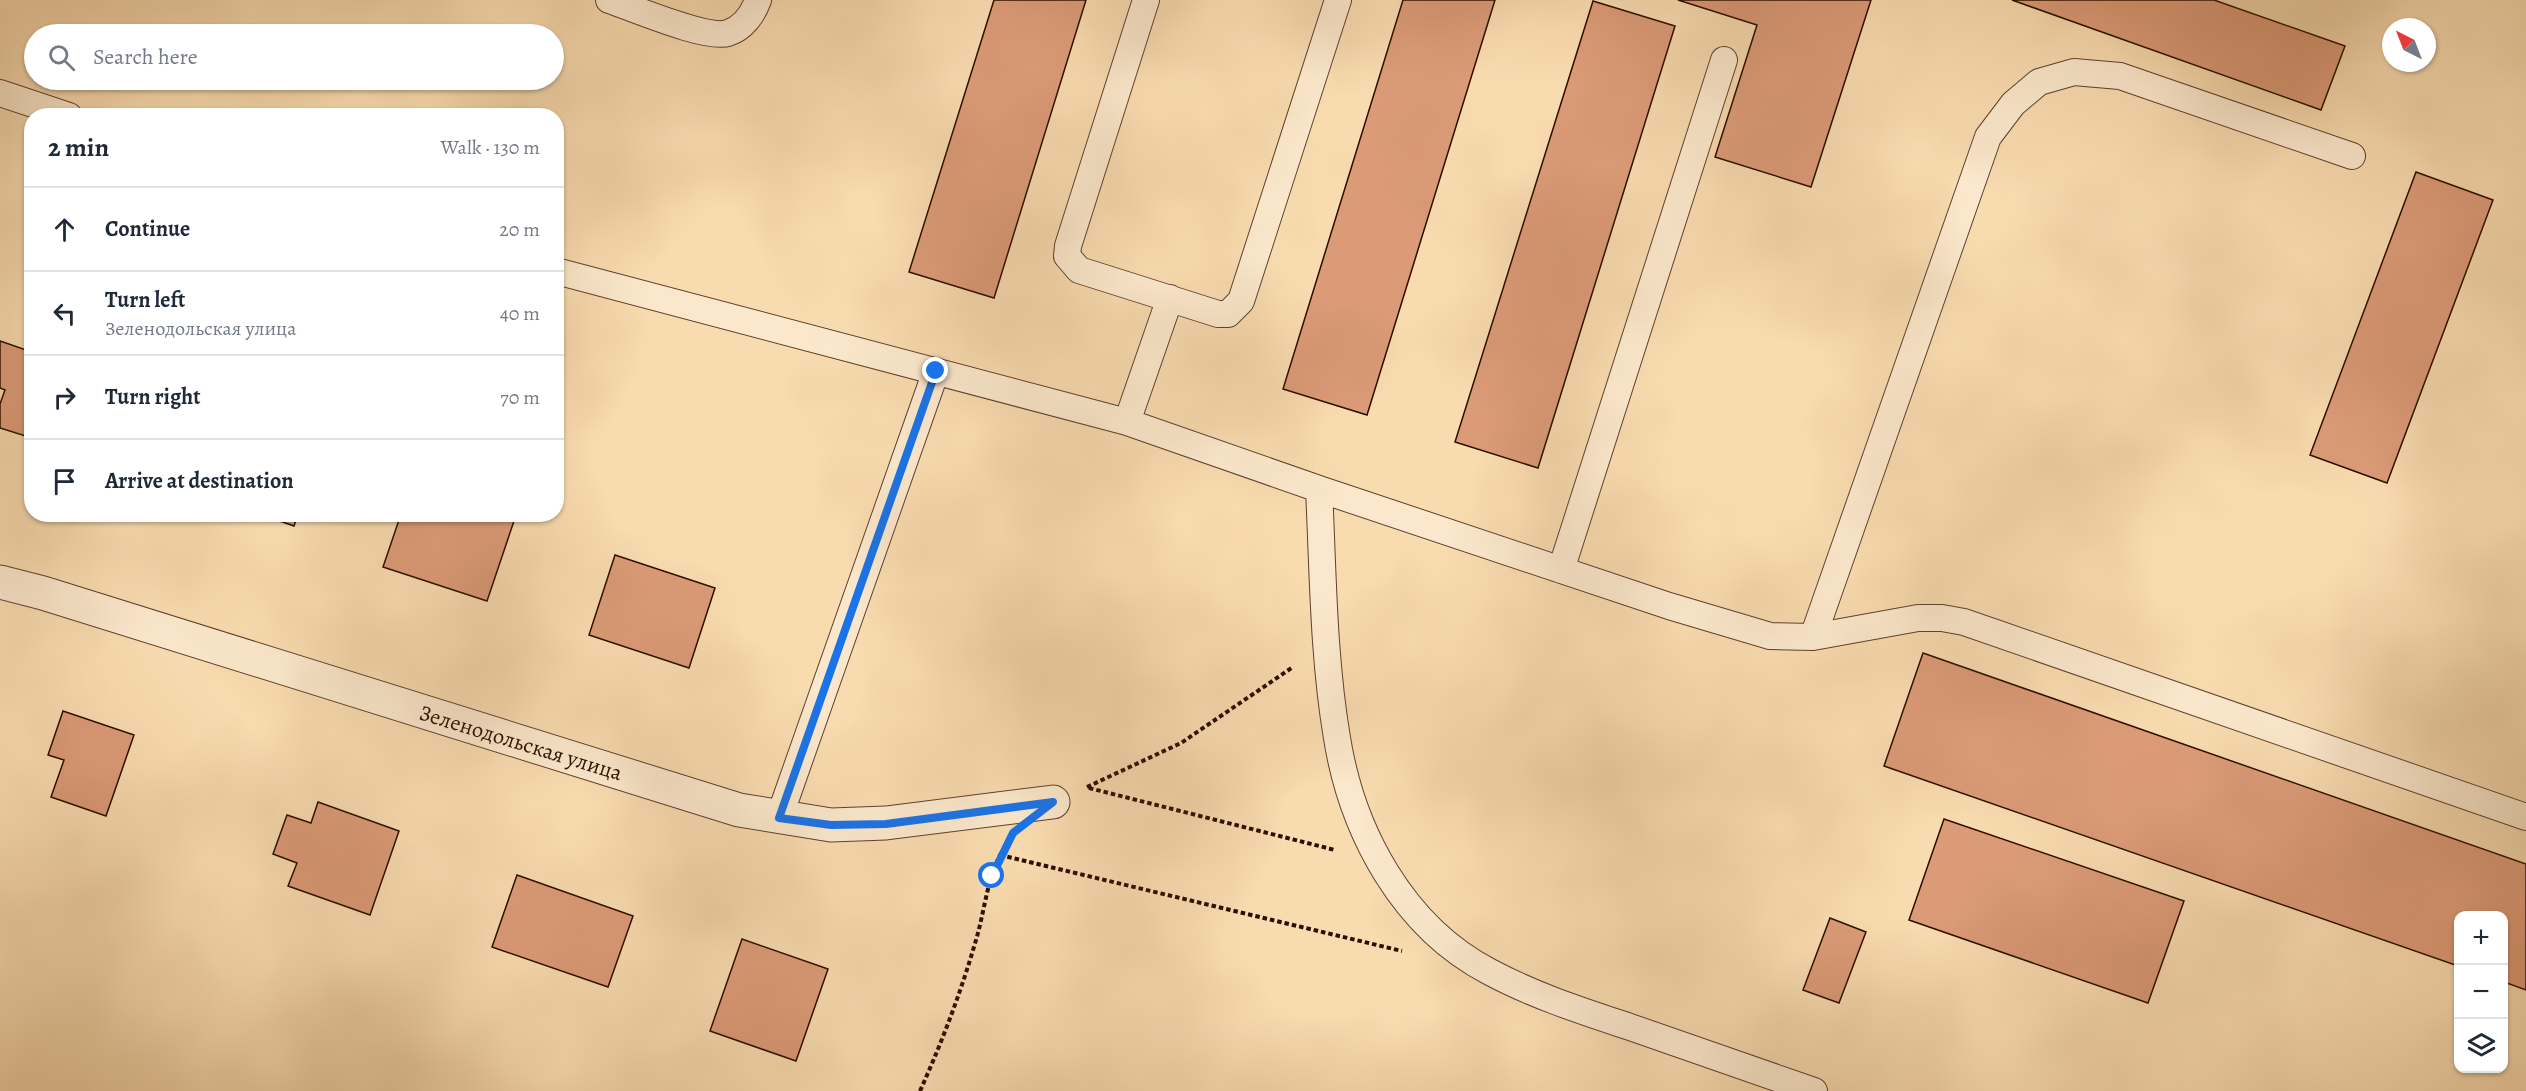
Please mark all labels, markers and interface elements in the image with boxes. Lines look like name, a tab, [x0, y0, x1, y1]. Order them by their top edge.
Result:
north arrow	[2382, 18, 2436, 72]
search box	[24, 24, 564, 90]
icon: search	[45, 41, 78, 74]
text: Search here	[93, 42, 198, 72]
text: 2 min	[48, 130, 109, 165]
text: Walk · 130 m	[441, 134, 540, 161]
icon: ahead	[48, 213, 81, 246]
text: Continue	[105, 214, 190, 244]
text: 20 m	[499, 216, 540, 243]
text: Turn left	[105, 285, 185, 315]
icon: left	[48, 297, 81, 330]
text: 40 m	[500, 300, 540, 327]
text: Зеленодольская улица	[105, 315, 296, 342]
route end	[922, 357, 948, 383]
icon: right	[48, 381, 81, 414]
text: Turn right	[105, 382, 201, 412]
text: 70 m	[500, 384, 540, 411]
icon: arrive	[48, 465, 81, 498]
text: Arrive at destination	[105, 466, 294, 496]
street label: Зеленодольская улица	[416, 698, 627, 788]
route start	[978, 862, 1004, 888]
map controls	[2454, 911, 2508, 1073]
button: +	[2454, 911, 2508, 965]
button: −	[2454, 965, 2508, 1019]
button: layers	[2454, 1019, 2508, 1073]

